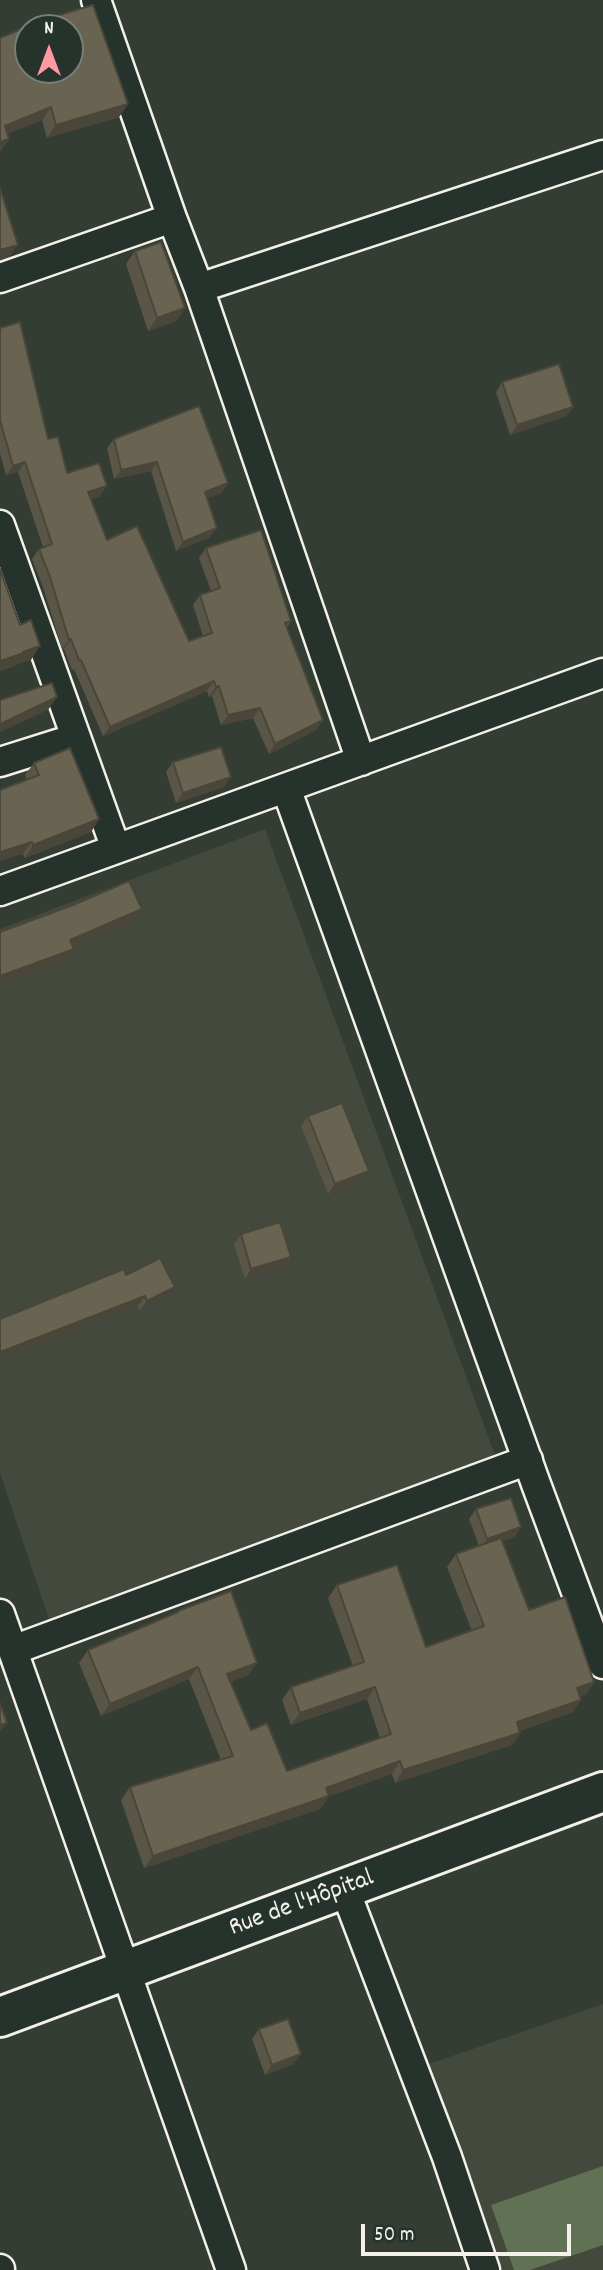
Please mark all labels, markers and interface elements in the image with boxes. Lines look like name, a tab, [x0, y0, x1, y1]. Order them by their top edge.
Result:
north arrow	[14, 14, 84, 84]
text: N	[44, 16, 54, 43]
street label: Rue de l'Hôpital	[225, 1864, 379, 1946]
scale bar	[365, 2210, 575, 2254]
text: 50 m	[374, 2221, 414, 2251]

